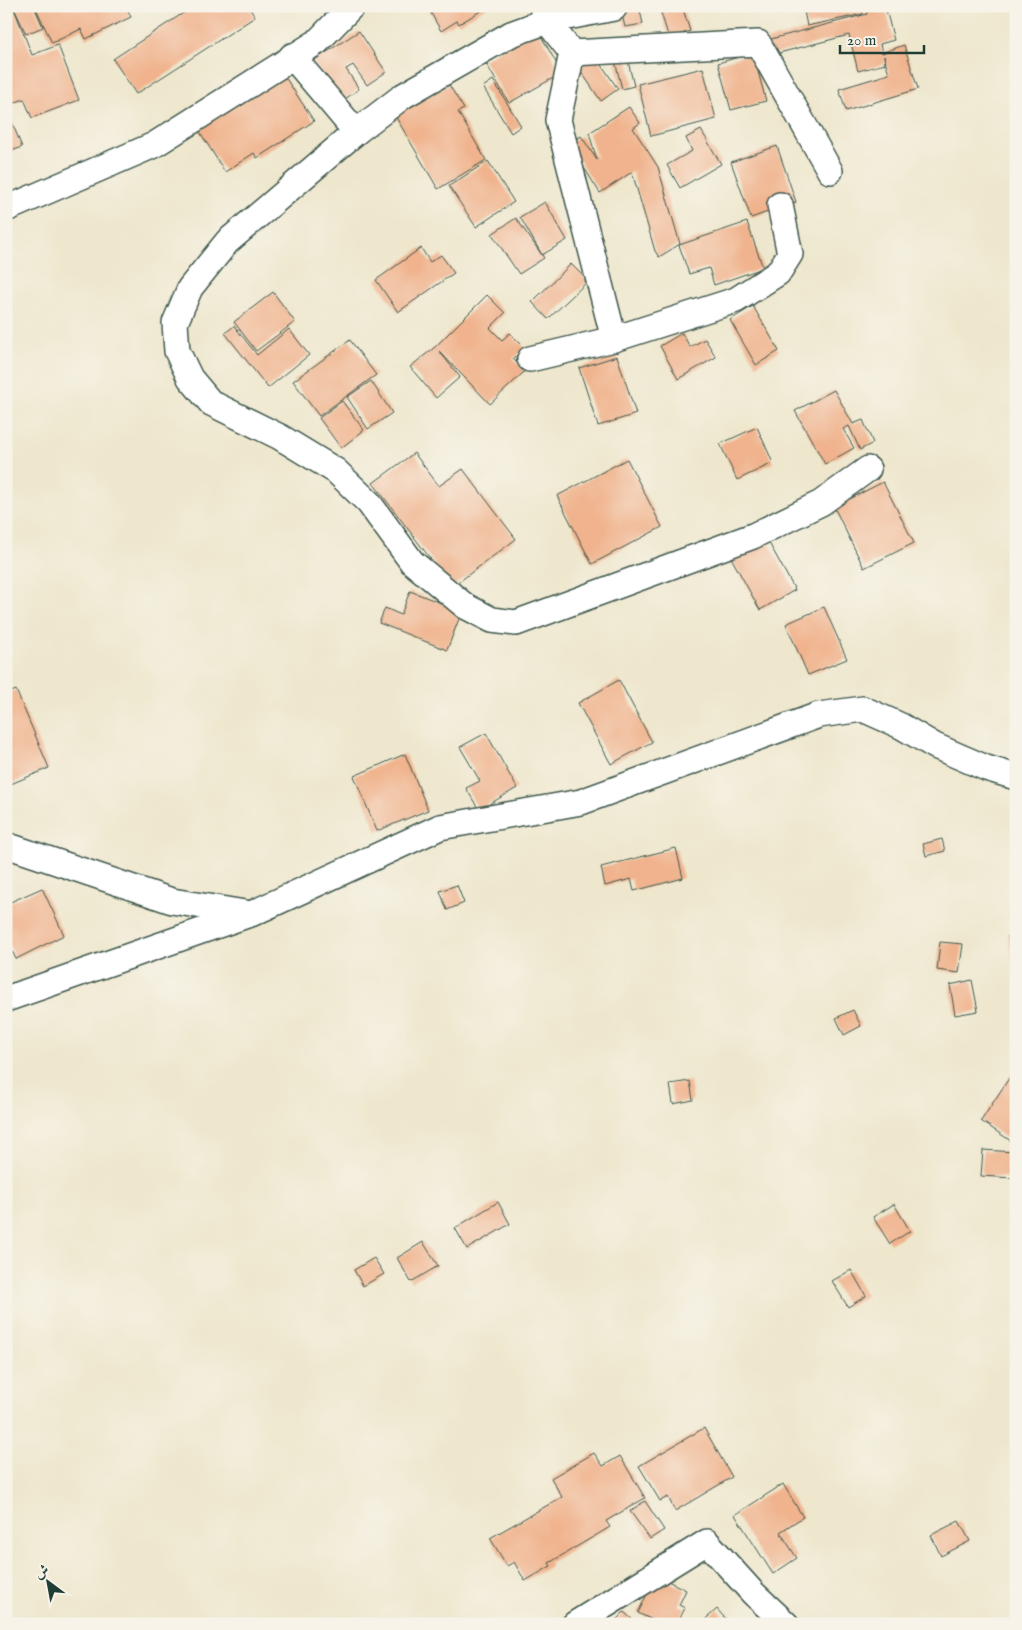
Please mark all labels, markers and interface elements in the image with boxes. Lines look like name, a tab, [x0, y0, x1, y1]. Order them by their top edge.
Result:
scale bar	[840, 22, 923, 54]
text: 20 m	[847, 31, 877, 50]
north arrow	[22, 1558, 72, 1608]
text: ش	[31, 1560, 52, 1583]

